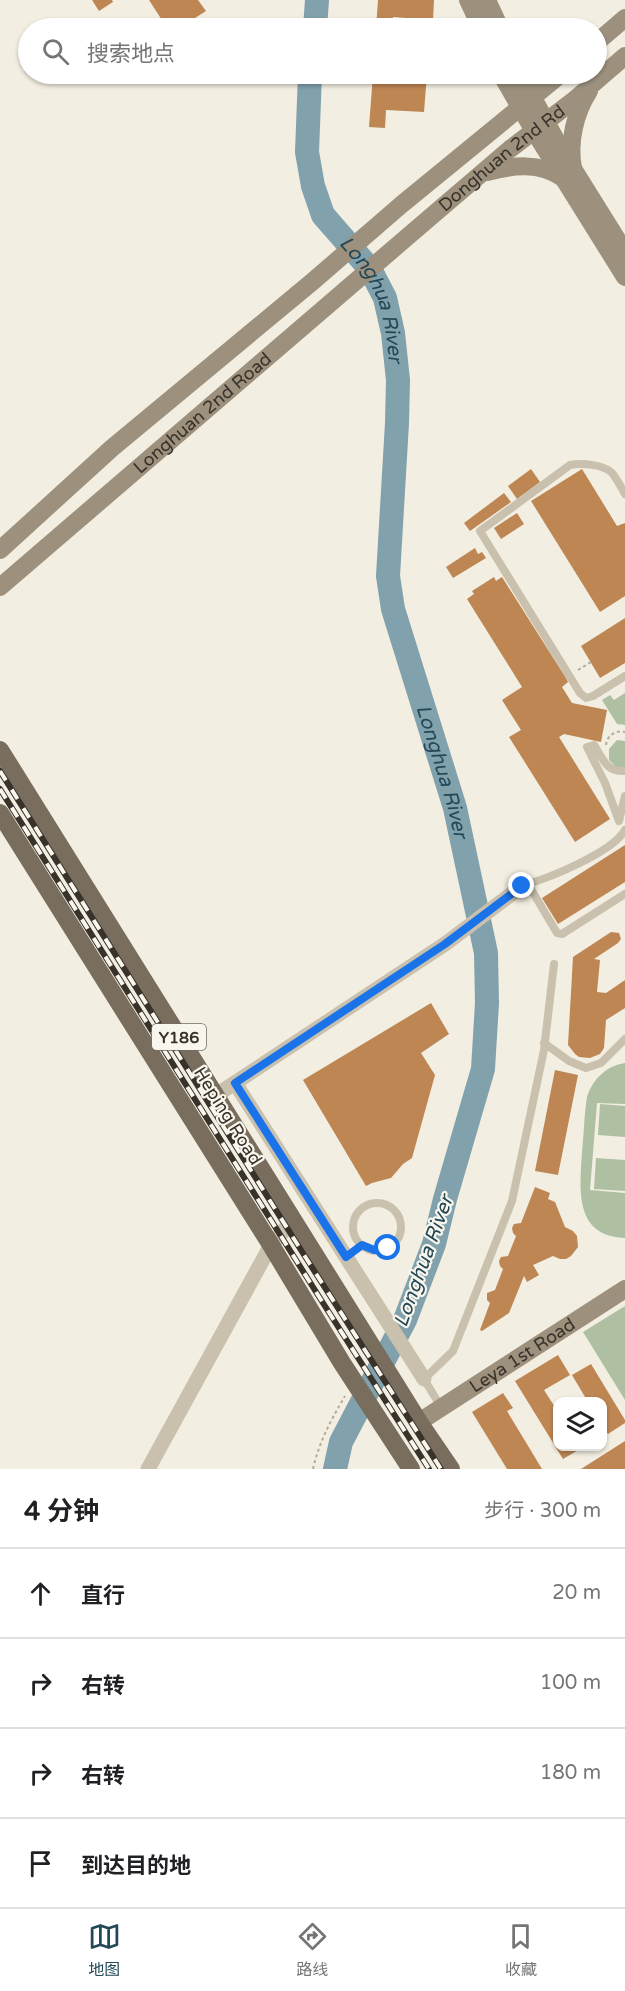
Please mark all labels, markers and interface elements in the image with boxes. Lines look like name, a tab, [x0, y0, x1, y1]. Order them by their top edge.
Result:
search box	[18, 18, 607, 84]
icon: search	[39, 35, 72, 68]
text: 搜索地点	[87, 41, 175, 67]
street label: Donghuan 2nd Rd	[434, 100, 569, 216]
water label: Longhua River	[334, 232, 407, 366]
street label: Longhuan 2nd Road	[129, 348, 276, 478]
water label: Longhua River	[411, 702, 473, 843]
route end	[508, 872, 534, 898]
road number: Y186	[152, 1024, 206, 1050]
street label: Heping Road	[189, 1063, 267, 1169]
water label: Longhua River	[389, 1190, 460, 1330]
route start	[374, 1234, 400, 1260]
street label: Leya 1st Road	[465, 1313, 579, 1398]
map controls	[553, 1397, 607, 1451]
button: layers	[553, 1397, 607, 1451]
text: 4 分钟	[24, 1496, 99, 1527]
text: 步行 · 300 m	[484, 1499, 601, 1523]
icon: ahead	[24, 1577, 57, 1610]
text: 20 m	[552, 1581, 601, 1605]
text: 直行	[81, 1583, 125, 1609]
icon: right	[24, 1667, 57, 1700]
text: 100 m	[540, 1671, 601, 1695]
text: 右转	[81, 1673, 125, 1699]
icon: right	[24, 1757, 57, 1790]
text: 180 m	[540, 1761, 601, 1785]
text: 右转	[81, 1763, 125, 1789]
icon: arrive	[24, 1847, 57, 1880]
text: 到达目的地	[81, 1853, 191, 1879]
tab: 地图	[88, 1920, 121, 1980]
tab: 路线	[296, 1920, 329, 1980]
tab: 收藏	[504, 1920, 537, 1980]

